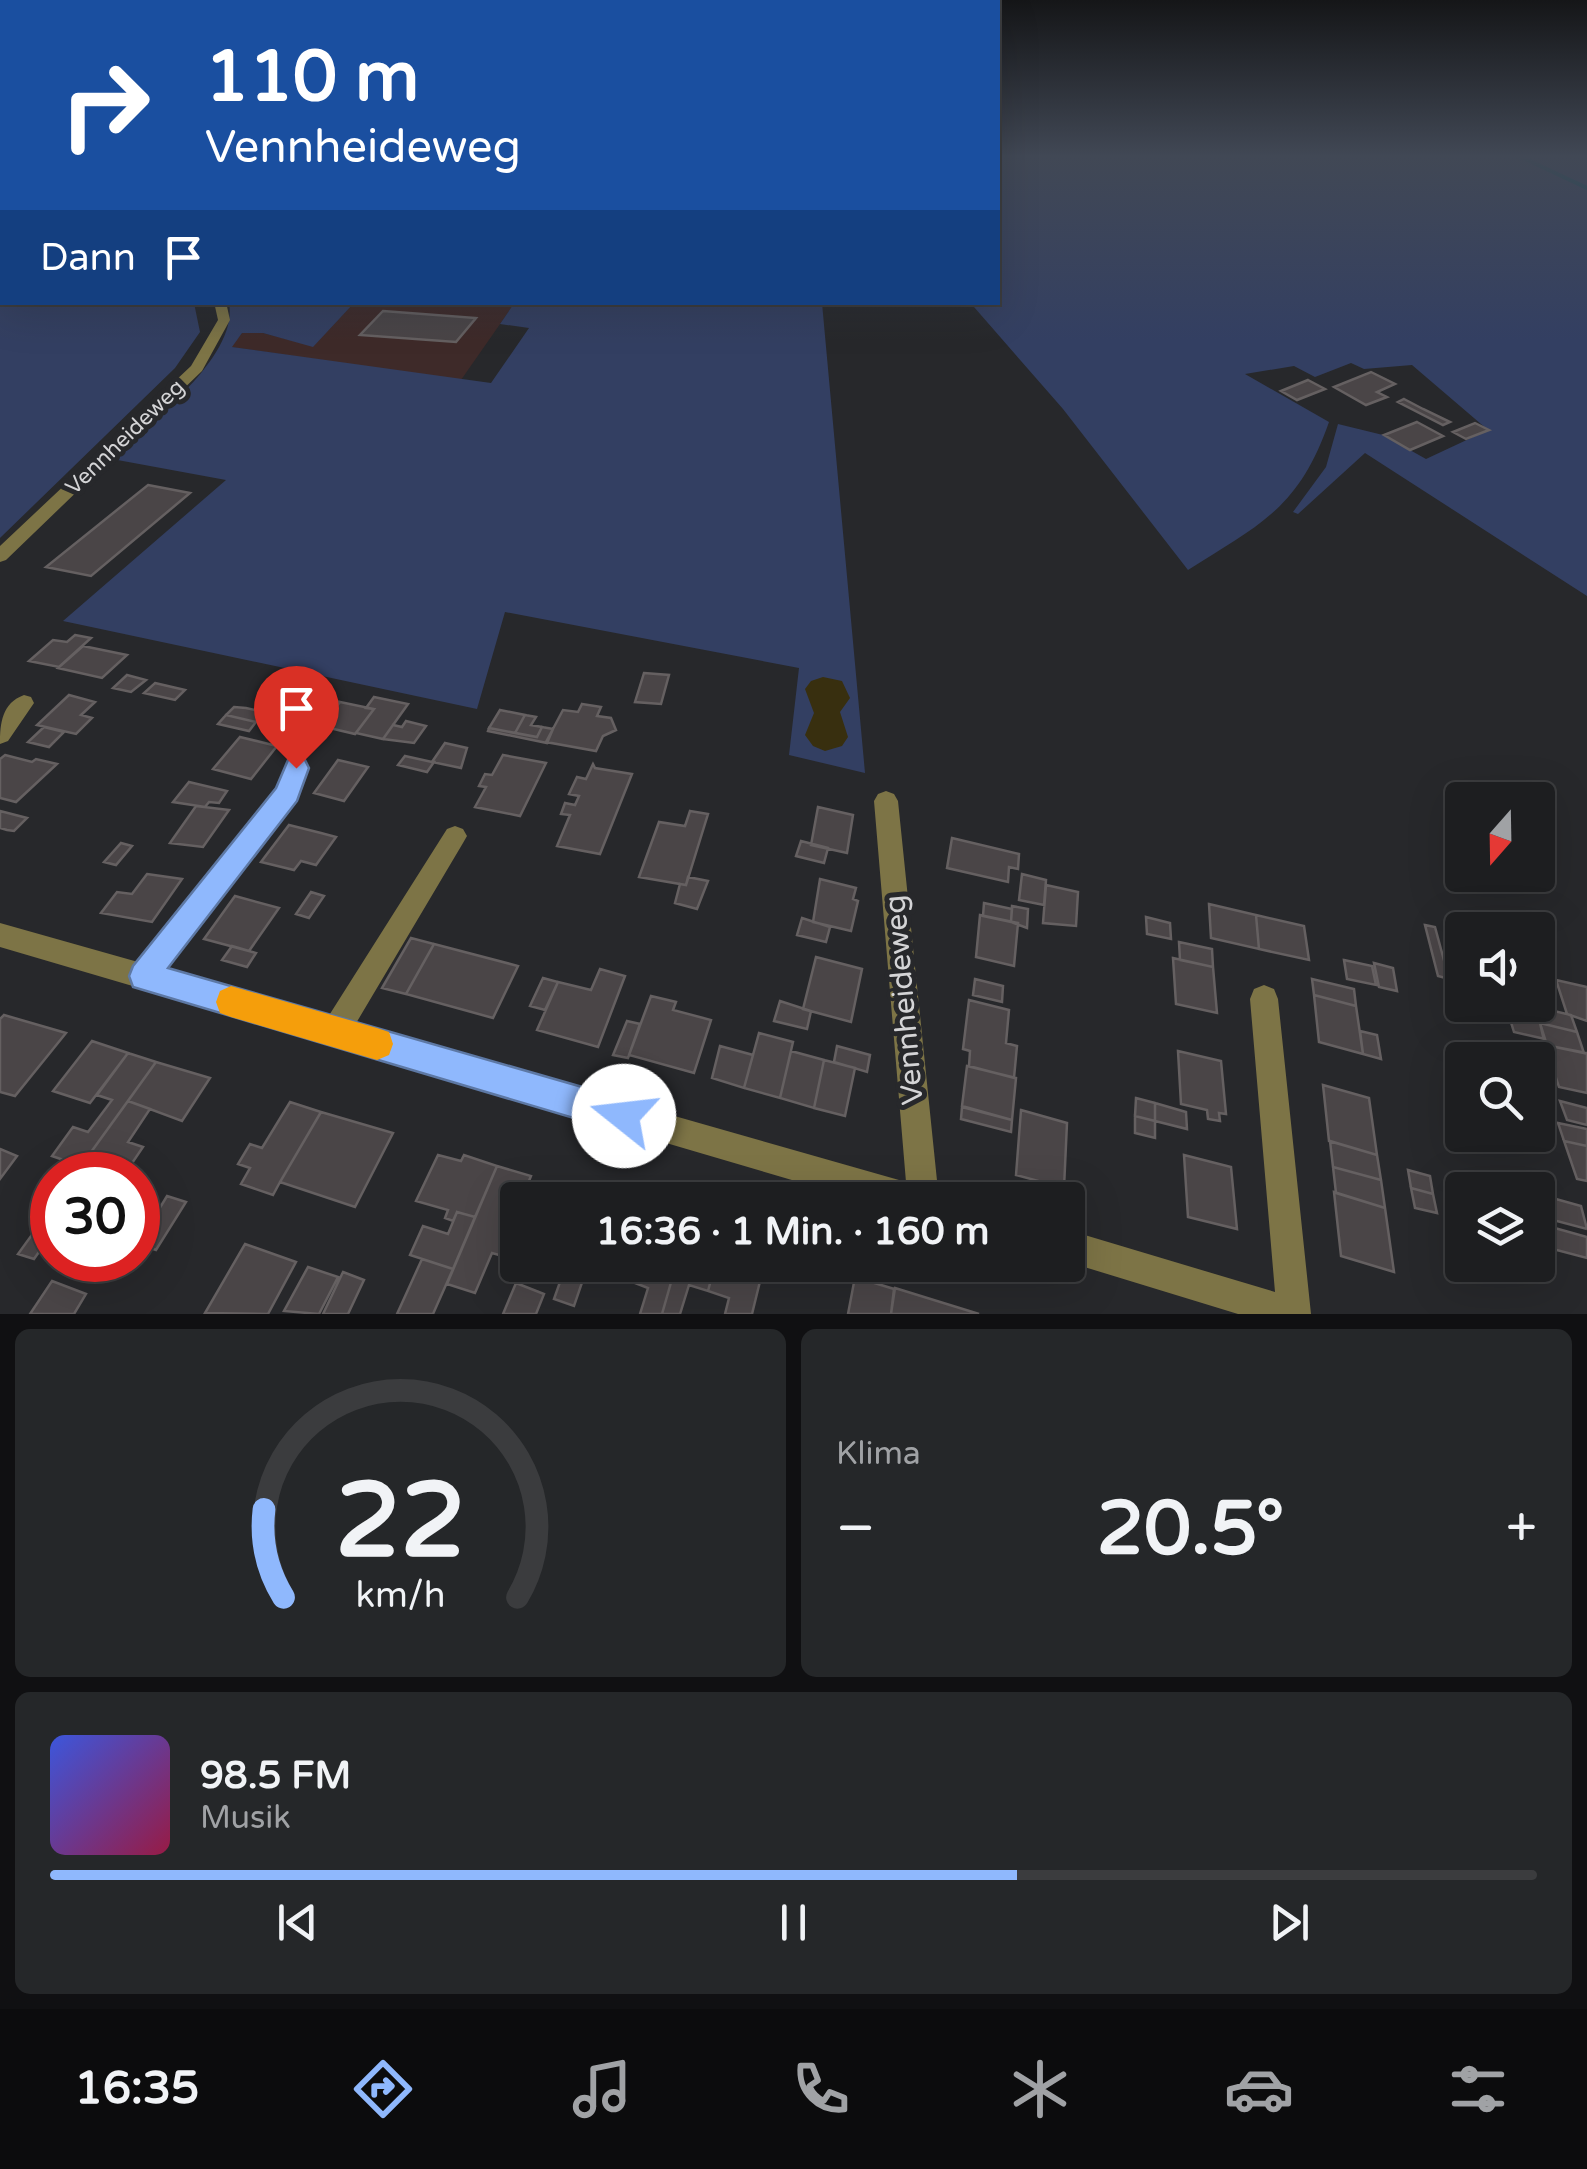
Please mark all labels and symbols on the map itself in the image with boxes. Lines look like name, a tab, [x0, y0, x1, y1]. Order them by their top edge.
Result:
street label: Vennheideweg	[60, 374, 190, 500]
pin	[254, 666, 339, 769]
north arrow	[1445, 782, 1555, 892]
street label: Vennheideweg	[876, 893, 932, 1107]
position arrow	[572, 1064, 676, 1168]
speed limit sign: 30	[30, 1152, 160, 1282]

